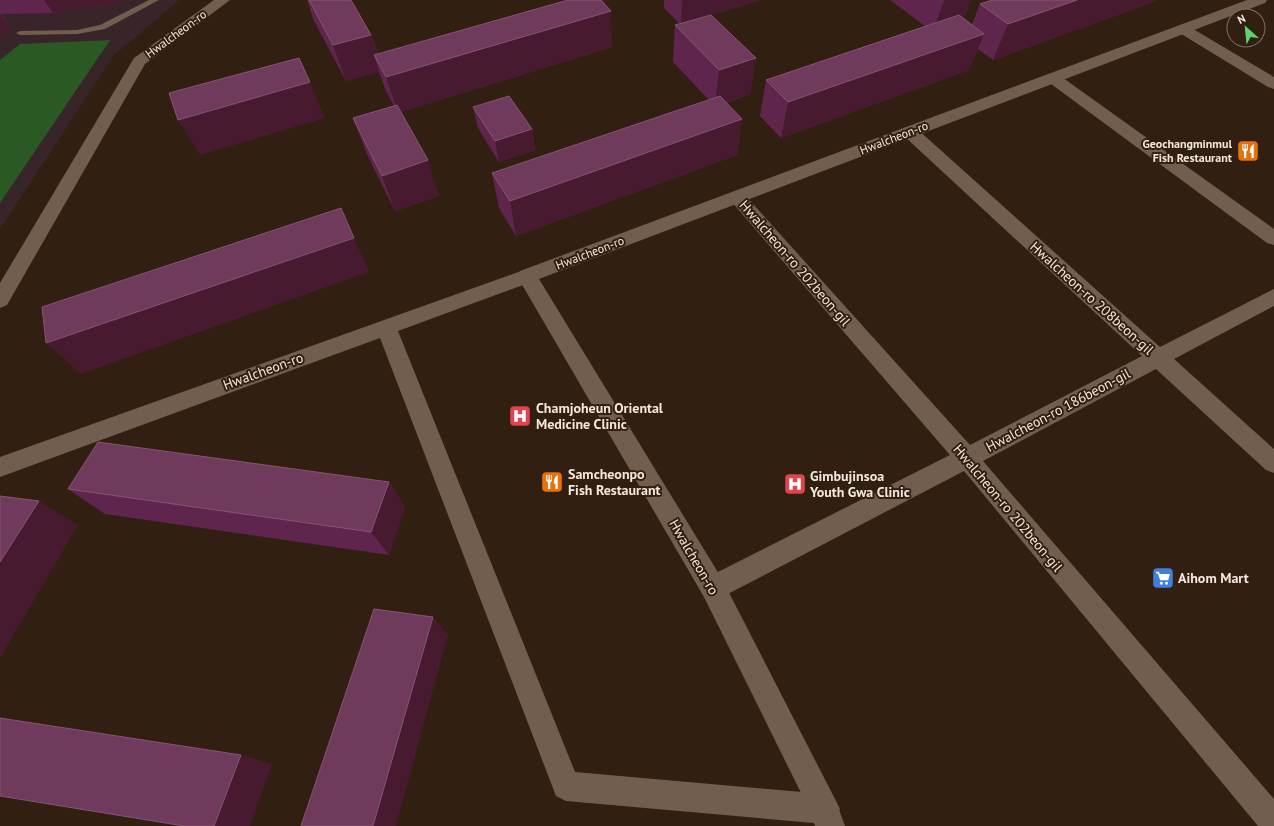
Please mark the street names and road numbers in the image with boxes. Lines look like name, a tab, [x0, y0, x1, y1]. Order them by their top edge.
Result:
street label: Hwalcheon-ro	[142, 6, 209, 61]
street label: Hwalcheon-ro	[857, 118, 930, 157]
street label: Hwalcheon-ro 202beon-gil	[735, 196, 855, 330]
street label: Hwalcheon-ro	[553, 233, 626, 272]
street label: Hwalcheon-ro 208beon-gil	[1026, 237, 1158, 359]
street label: Hwalcheon-ro	[220, 348, 306, 394]
street label: Hwalcheon-ro 186beon-gil	[983, 364, 1133, 456]
street label: Hwalcheon-ro 202beon-gil	[949, 441, 1067, 575]
street label: Hwalcheon-ro	[665, 516, 723, 598]

